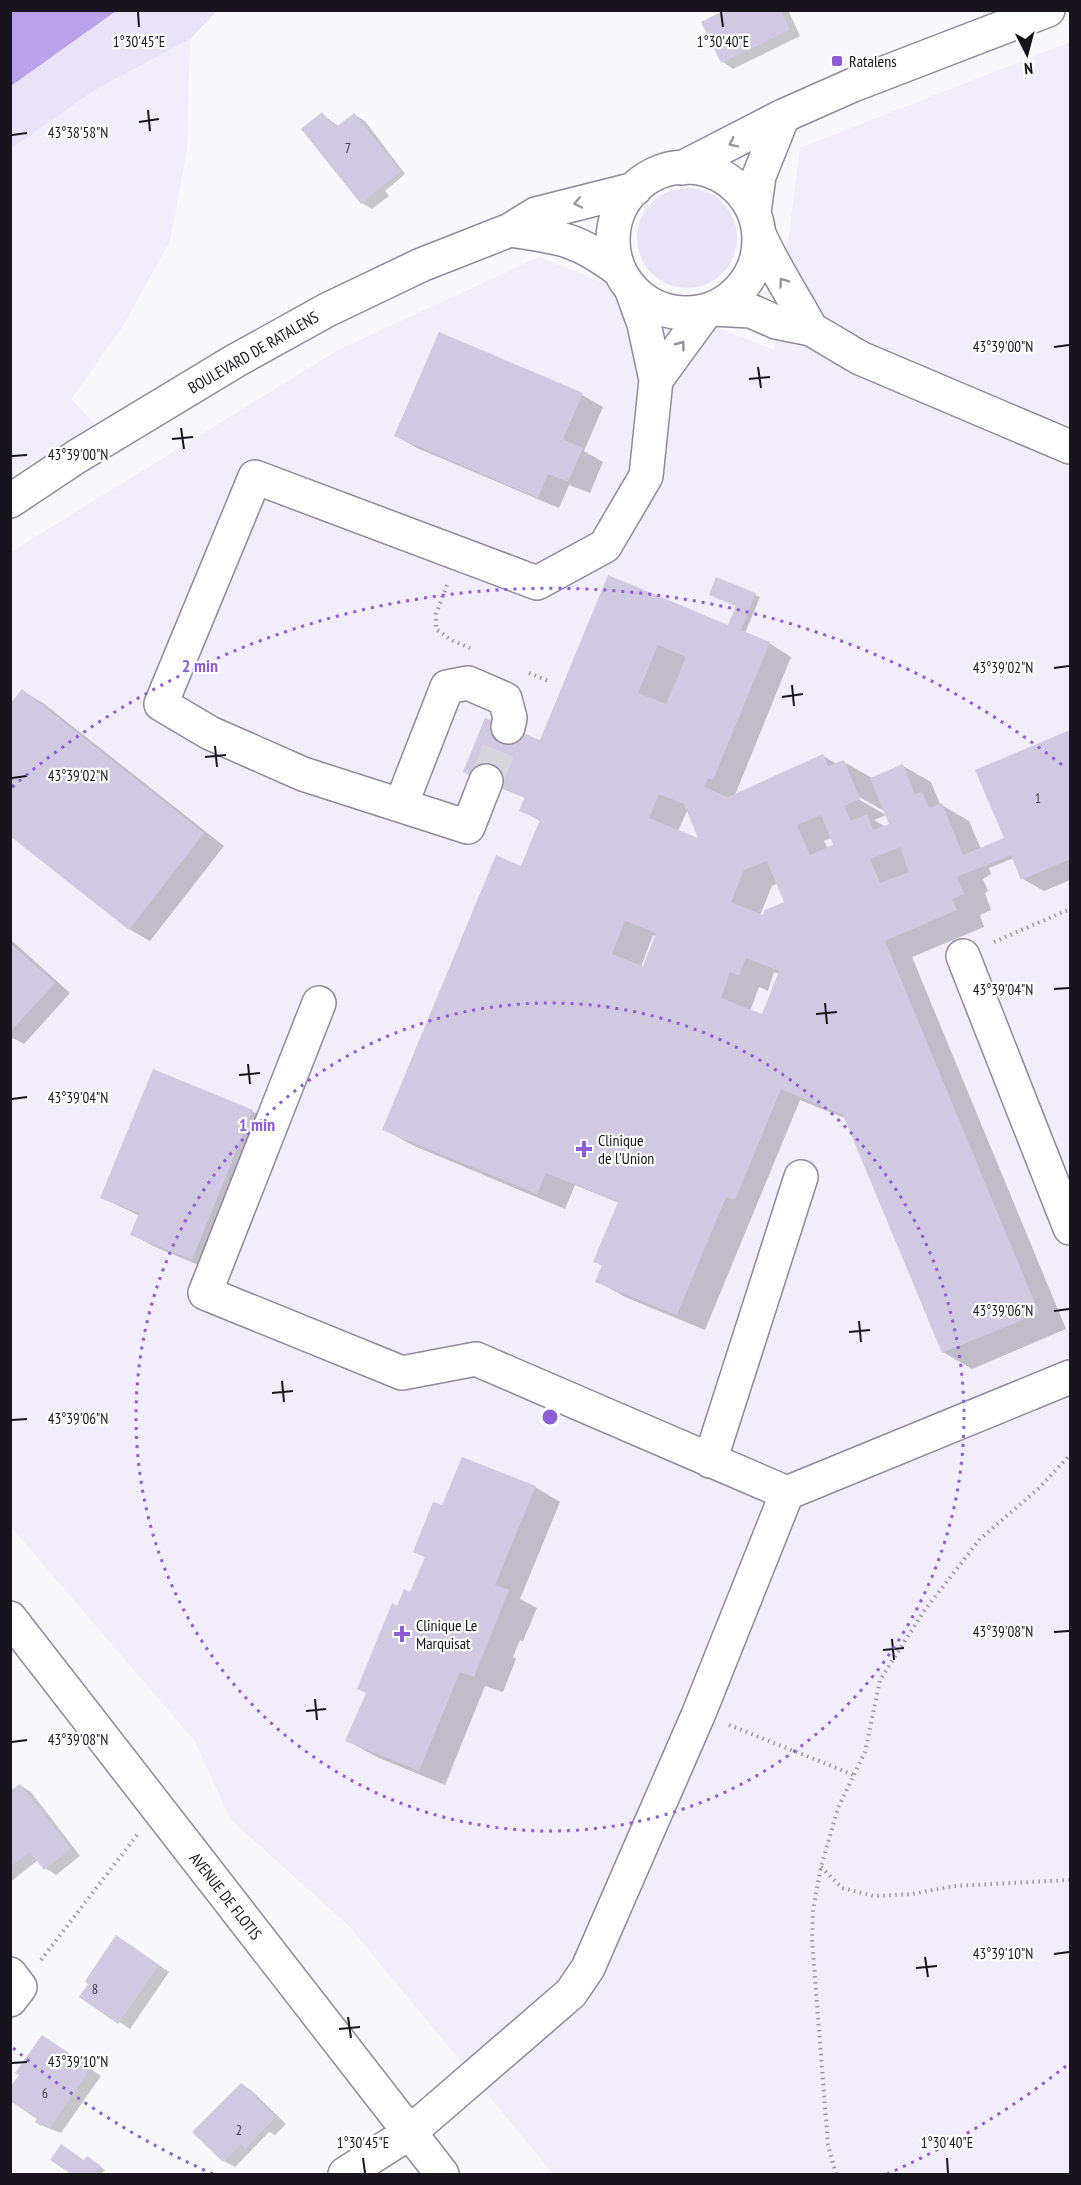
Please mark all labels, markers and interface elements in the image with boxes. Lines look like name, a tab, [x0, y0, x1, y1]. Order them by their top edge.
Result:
north arrow	[997, 24, 1057, 84]
text: 1°30'45"E	[113, 32, 165, 51]
text: 1°30'40"E	[697, 32, 749, 51]
place label: Ratalens	[849, 51, 897, 71]
marker: Ratalens	[830, 54, 844, 68]
text: N	[1023, 59, 1034, 79]
text: 43°38'58"N	[48, 123, 108, 142]
one-way arrow	[728, 135, 739, 147]
house number: 7	[345, 139, 351, 157]
one-way arrow	[573, 196, 583, 209]
one-way arrow	[780, 278, 791, 289]
street label: BOULEVARD DE RATALENS	[184, 306, 322, 398]
text: 43°39'00"N	[973, 337, 1033, 356]
one-way arrow	[674, 341, 685, 352]
text: 43°39'00"N	[48, 445, 108, 464]
text: 2 min	[182, 654, 218, 677]
text: 43°39'02"N	[973, 658, 1033, 677]
text: 43°39'02"N	[48, 766, 108, 785]
house number: 1	[1035, 789, 1041, 807]
text: 43°39'04"N	[973, 980, 1033, 999]
text: 43°39'04"N	[48, 1088, 108, 1107]
text: 1 min	[239, 1113, 275, 1136]
place label: Clinique de l'Union	[598, 1130, 654, 1168]
marker: Clinique de l'Union	[575, 1140, 593, 1158]
text: 43°39'06"N	[973, 1301, 1033, 1320]
centre of rings	[540, 1407, 560, 1427]
text: 43°39'06"N	[48, 1409, 108, 1428]
place label: Clinique Le Marquisat	[416, 1615, 477, 1653]
text: 43°39'08"N	[973, 1622, 1033, 1641]
marker: Clinique Le Marquisat	[393, 1625, 411, 1643]
text: 43°39'08"N	[48, 1730, 108, 1749]
street label: AVENUE DE FLOTIS	[186, 1848, 266, 1944]
text: 43°39'10"N	[973, 1944, 1033, 1963]
house number: 8	[92, 1980, 98, 1998]
text: 43°39'10"N	[48, 2052, 108, 2071]
house number: 6	[42, 2084, 48, 2102]
house number: 2	[236, 2121, 242, 2139]
text: 1°30'45"E	[337, 2133, 389, 2152]
text: 1°30'40"E	[921, 2133, 973, 2152]

